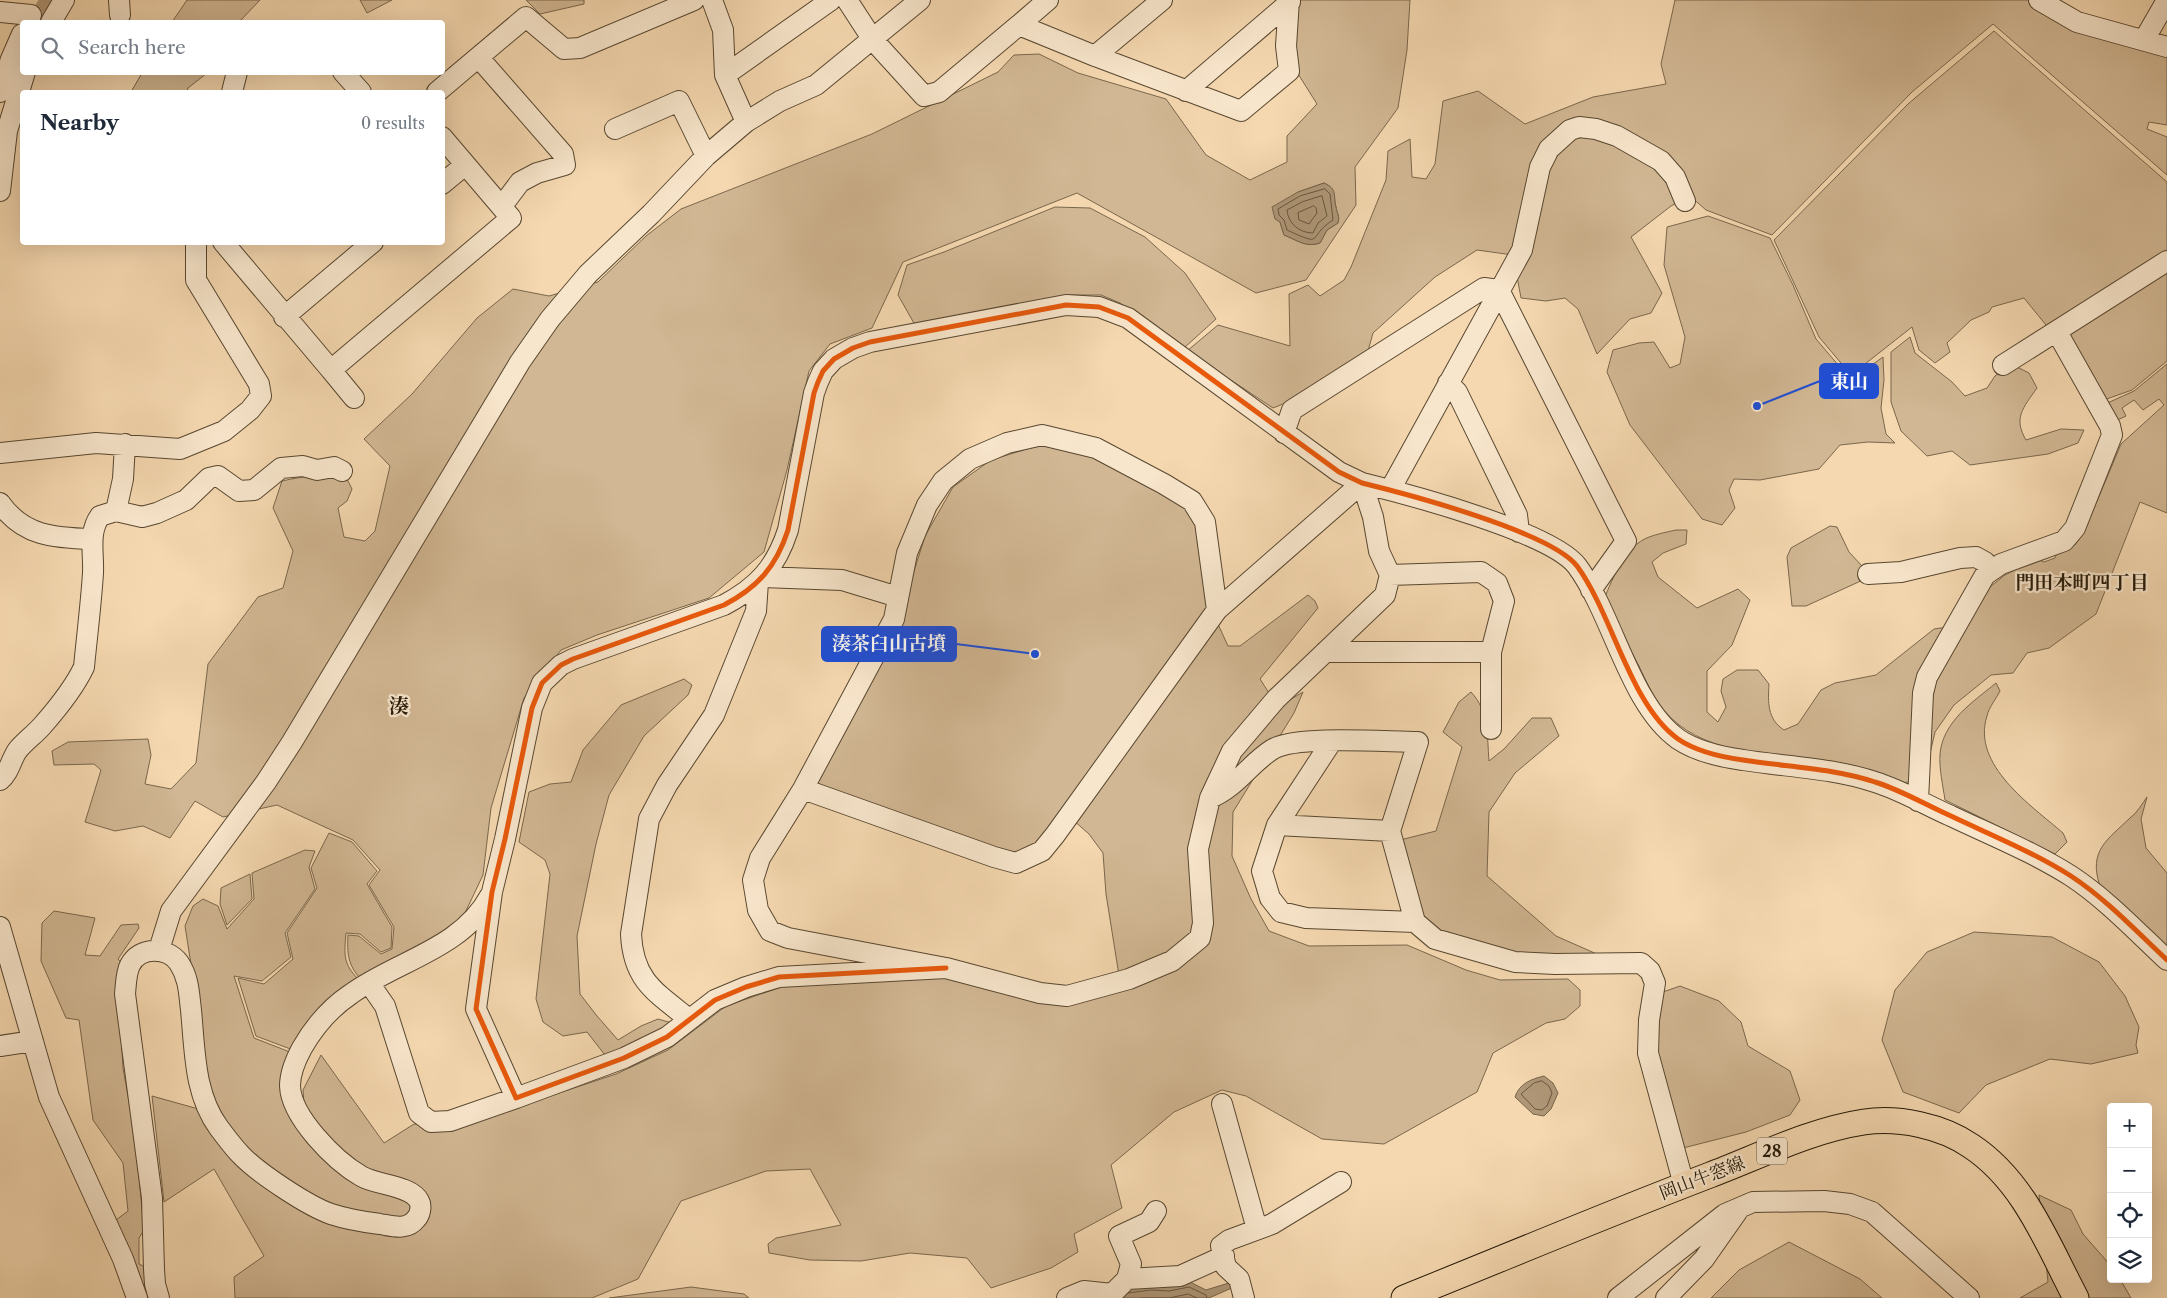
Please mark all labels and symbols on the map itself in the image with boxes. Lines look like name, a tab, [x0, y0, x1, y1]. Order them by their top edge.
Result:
callout: 東山	[1820, 364, 1878, 398]
text: 東山	[1830, 370, 1868, 393]
district label: 門田本町四丁目	[2015, 571, 2149, 594]
callout: 湊茶臼山古墳	[822, 627, 956, 661]
text: 湊茶臼山古墳	[832, 632, 946, 655]
district label: 湊	[389, 694, 409, 718]
road number: 28	[1757, 1138, 1787, 1164]
street label: 岡山牛窓線	[1656, 1152, 1748, 1204]

